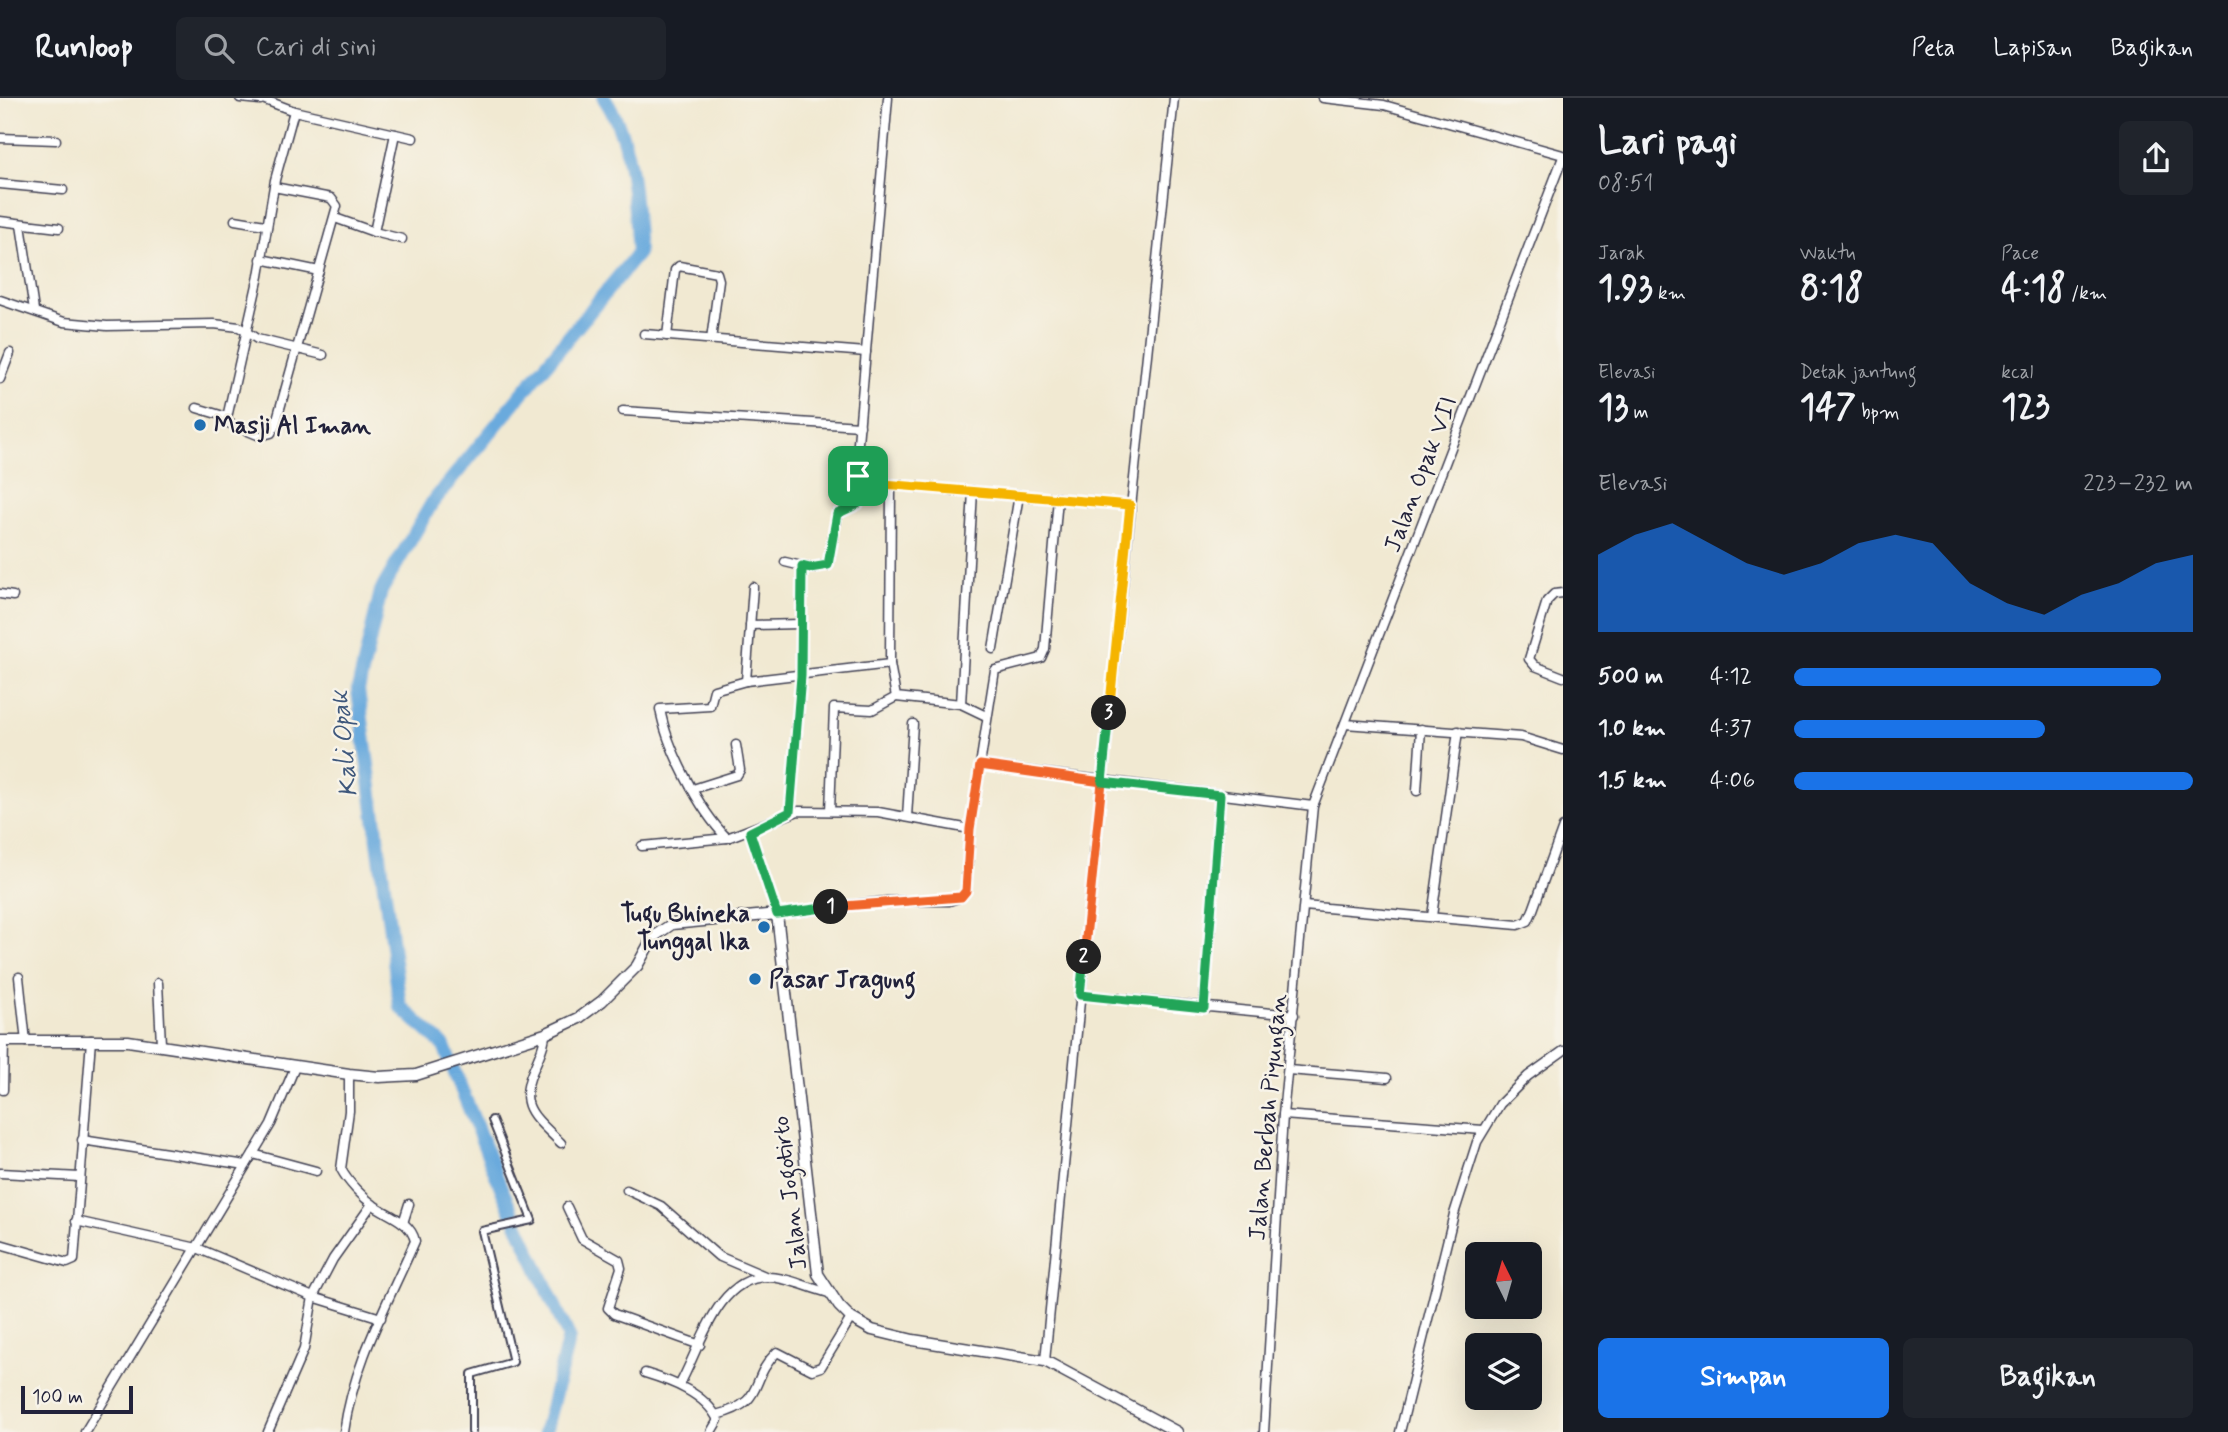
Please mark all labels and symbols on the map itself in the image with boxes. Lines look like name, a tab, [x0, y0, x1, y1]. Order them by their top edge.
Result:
street label: Jalan Opak VII	[1377, 392, 1465, 557]
place label: Masji Al Iman	[214, 411, 371, 443]
marker: Masji Al Iman	[192, 417, 208, 433]
pin	[828, 446, 888, 506]
water label: Kali Opak	[323, 688, 367, 799]
pin: 3	[1092, 696, 1126, 730]
pin: 1	[814, 890, 848, 924]
place label: Tugu Bhineka Tunggal Ika	[620, 899, 750, 961]
marker: Tugu Bhineka Tunggal Ika	[756, 919, 772, 935]
pin: 2	[1066, 940, 1102, 974]
place label: Pasar Jragung	[769, 965, 916, 999]
marker: Pasar Jragung	[747, 971, 763, 987]
street label: Jalan Berbah Piyungan	[1242, 992, 1298, 1242]
street label: Jalan Jogotirto	[766, 1114, 818, 1272]
north arrow	[1465, 1242, 1542, 1320]
scale bar	[21, 1383, 133, 1415]

